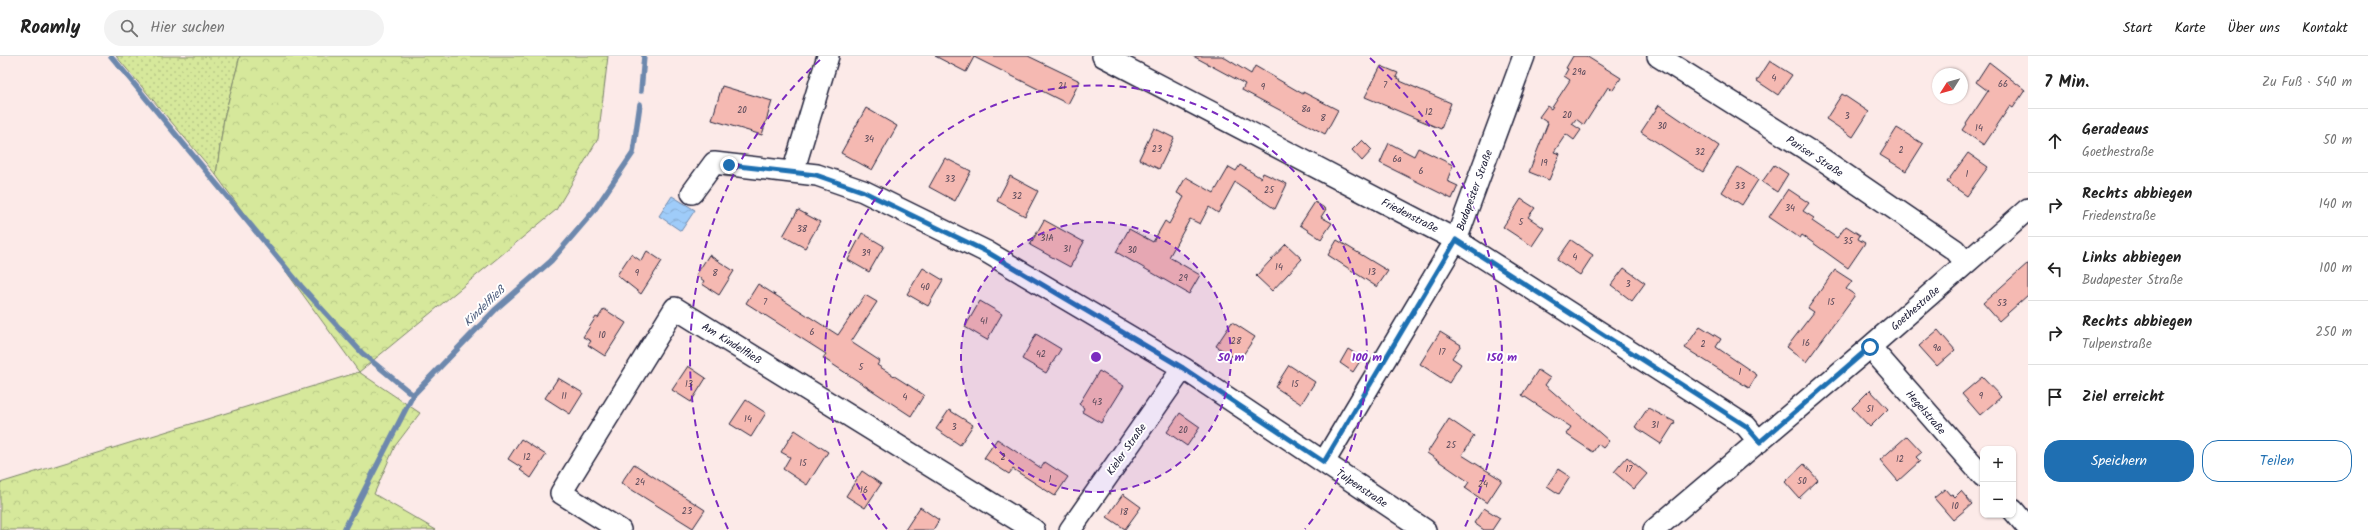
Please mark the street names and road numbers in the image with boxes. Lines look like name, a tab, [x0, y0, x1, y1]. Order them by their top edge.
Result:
street label: Pariser Straße	[1782, 131, 1847, 182]
street label: Budapester Straße	[1452, 147, 1498, 234]
street label: Friedenstraße	[1378, 194, 1441, 238]
street label: Goethestraße	[1887, 282, 1945, 336]
street label: Am Kindelfließ	[698, 318, 765, 369]
street label: Hegelstraße	[1901, 386, 1950, 439]
street label: Kieler Straße	[1102, 420, 1151, 479]
street label: Tulpenstraße	[1332, 465, 1391, 513]

